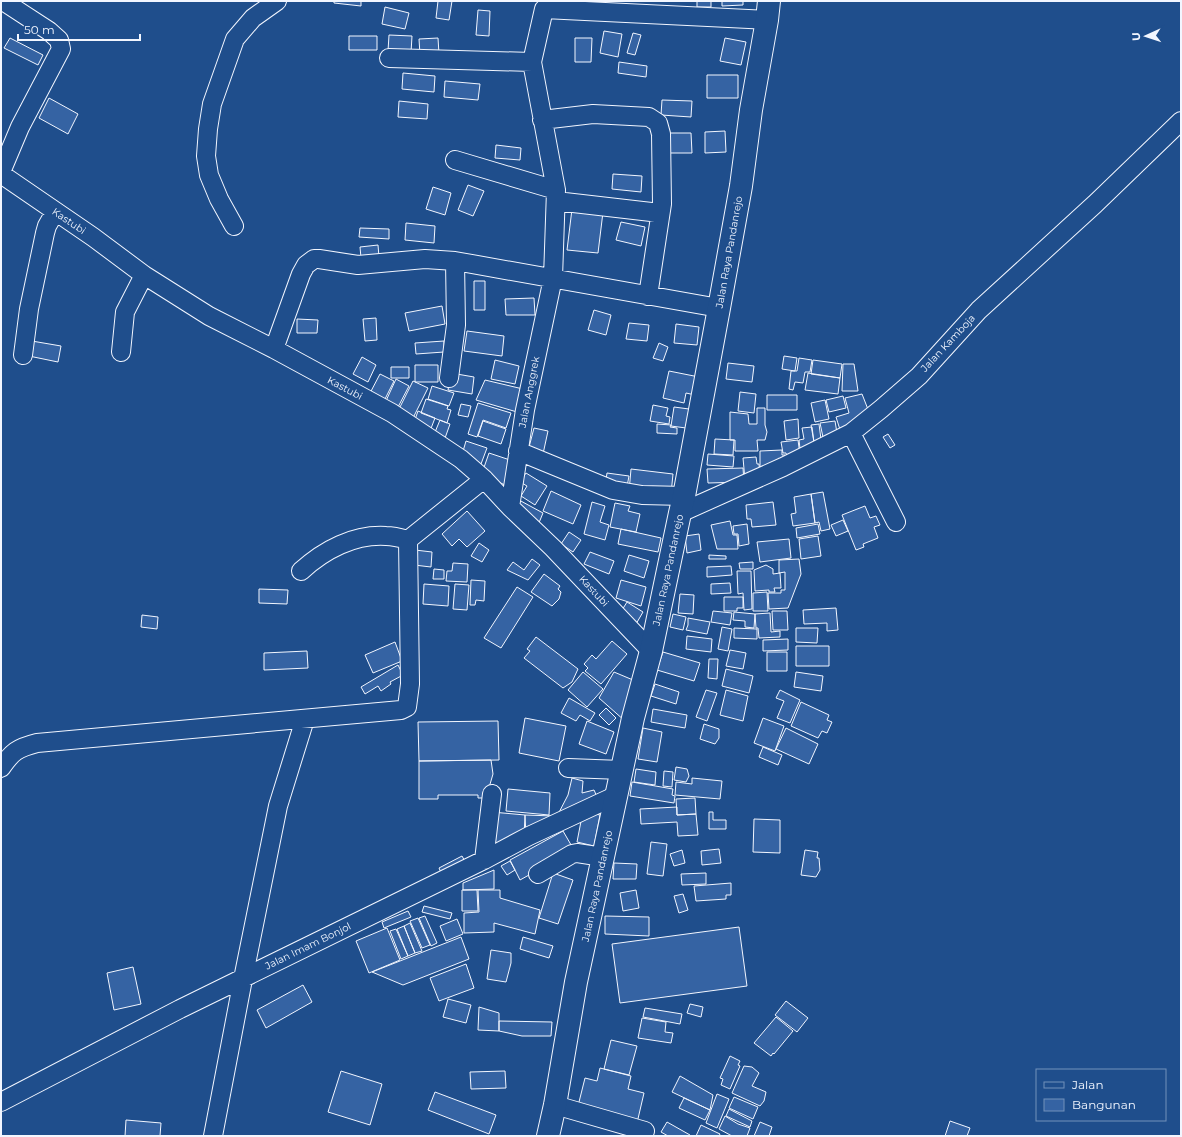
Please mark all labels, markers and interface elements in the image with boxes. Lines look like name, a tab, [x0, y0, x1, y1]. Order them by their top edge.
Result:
scale bar	[18, 16, 140, 42]
north arrow	[1126, 16, 1166, 56]
text: 50 m	[24, 22, 55, 37]
text: U	[1129, 32, 1143, 41]
street label: Jalan Raya Pandanrejo	[713, 195, 745, 310]
street label: Kastubi	[50, 205, 88, 237]
street label: Jalan Kamboja	[917, 311, 978, 375]
street label: Jalan Anggrek	[516, 355, 542, 430]
street label: Kastubi	[325, 373, 365, 403]
street label: Jalan Raya Pandanrejo	[650, 513, 686, 628]
street label: Kastubi	[576, 573, 612, 609]
street label: Jalan Raya Pandanrejo	[579, 829, 615, 944]
street label: Jalan Imam Bonjol	[262, 920, 353, 973]
legend	[1036, 1069, 1166, 1121]
text: Jalan	[1071, 1077, 1104, 1092]
text: Bangunan	[1072, 1097, 1136, 1112]

